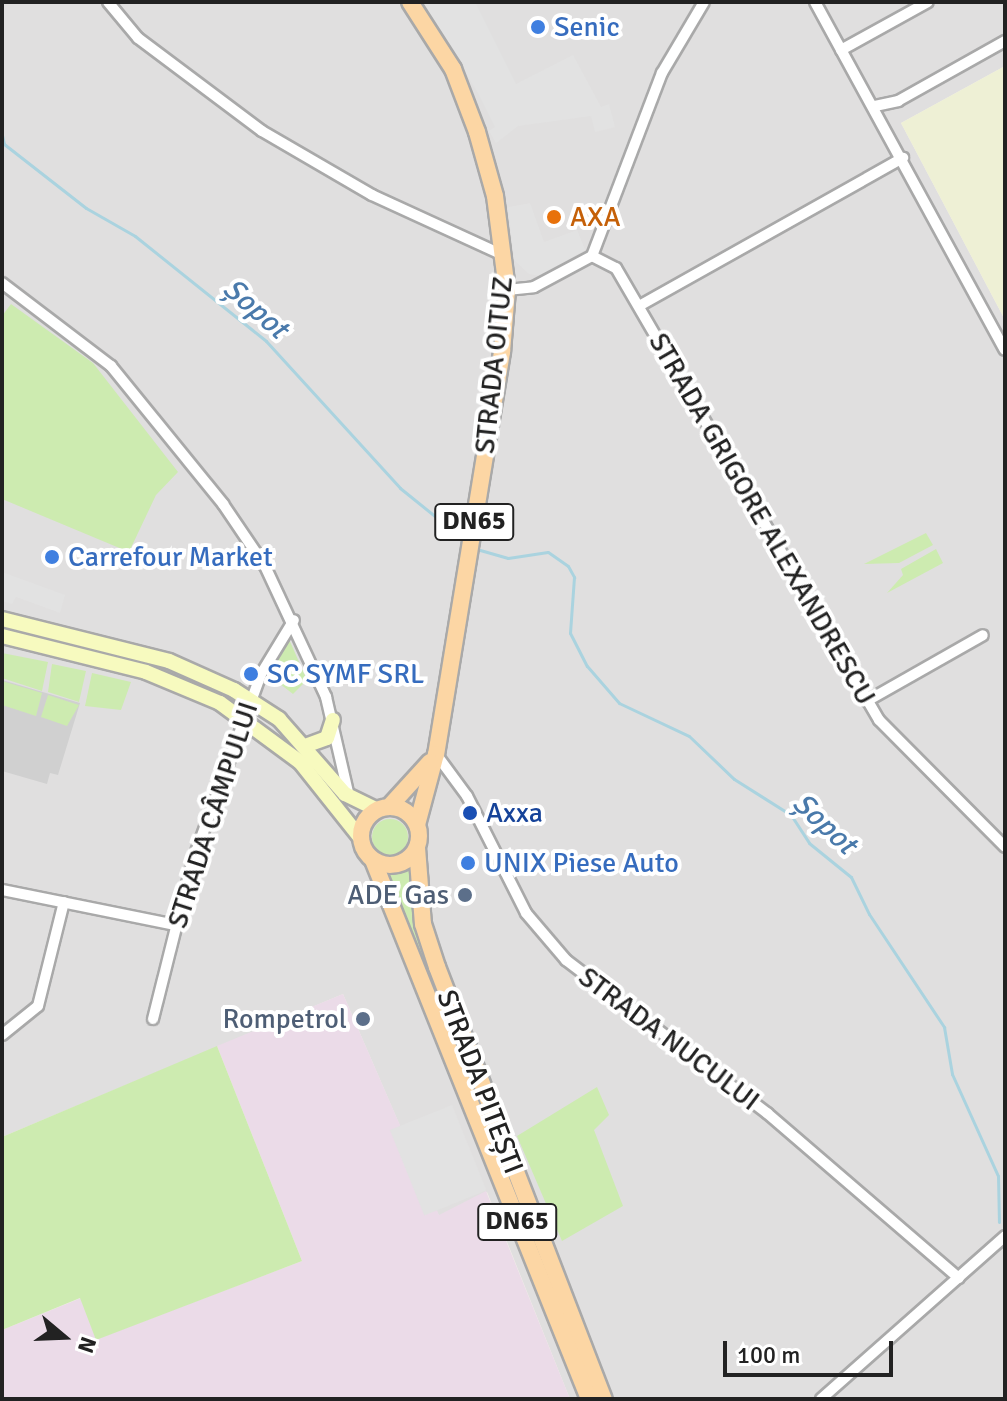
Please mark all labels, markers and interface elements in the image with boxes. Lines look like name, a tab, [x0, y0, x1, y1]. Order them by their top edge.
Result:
place label: Senic	[554, 10, 620, 44]
marker: Senic	[529, 18, 547, 36]
place label: AXA	[570, 200, 621, 234]
marker: AXA	[545, 208, 563, 226]
water label: Șopot	[215, 271, 295, 347]
street label: STRADA OITUZ	[468, 275, 520, 455]
street label: STRADA GRIGORE ALEXANDRESCU	[642, 327, 882, 711]
road number: DN65	[434, 500, 514, 544]
place label: Carrefour Market	[68, 540, 273, 574]
marker: Carrefour Market	[43, 548, 61, 566]
place label: SC SYMF SRL	[267, 657, 424, 691]
marker: SC SYMF SRL	[242, 665, 260, 683]
street label: STRADA CÂMPULUI	[161, 698, 265, 932]
water label: Șopot	[785, 786, 863, 862]
place label: Axxa	[486, 796, 543, 830]
marker: Axxa	[461, 804, 479, 822]
place label: UNIX Piese Auto	[484, 846, 679, 880]
marker: UNIX Piese Auto	[459, 854, 477, 872]
place label: ADE Gas	[347, 878, 449, 912]
marker: ADE Gas	[456, 886, 474, 904]
street label: STRADA NUCULUI	[572, 960, 766, 1118]
street label: STRADA PITEȘTI	[430, 985, 530, 1179]
place label: Rompetrol	[222, 1002, 347, 1036]
marker: Rompetrol	[354, 1010, 372, 1028]
road number: DN65	[477, 1200, 557, 1244]
north arrow	[24, 1297, 104, 1377]
scale bar	[727, 1325, 897, 1375]
text: N	[72, 1333, 102, 1357]
text: 100 m	[737, 1340, 800, 1370]

